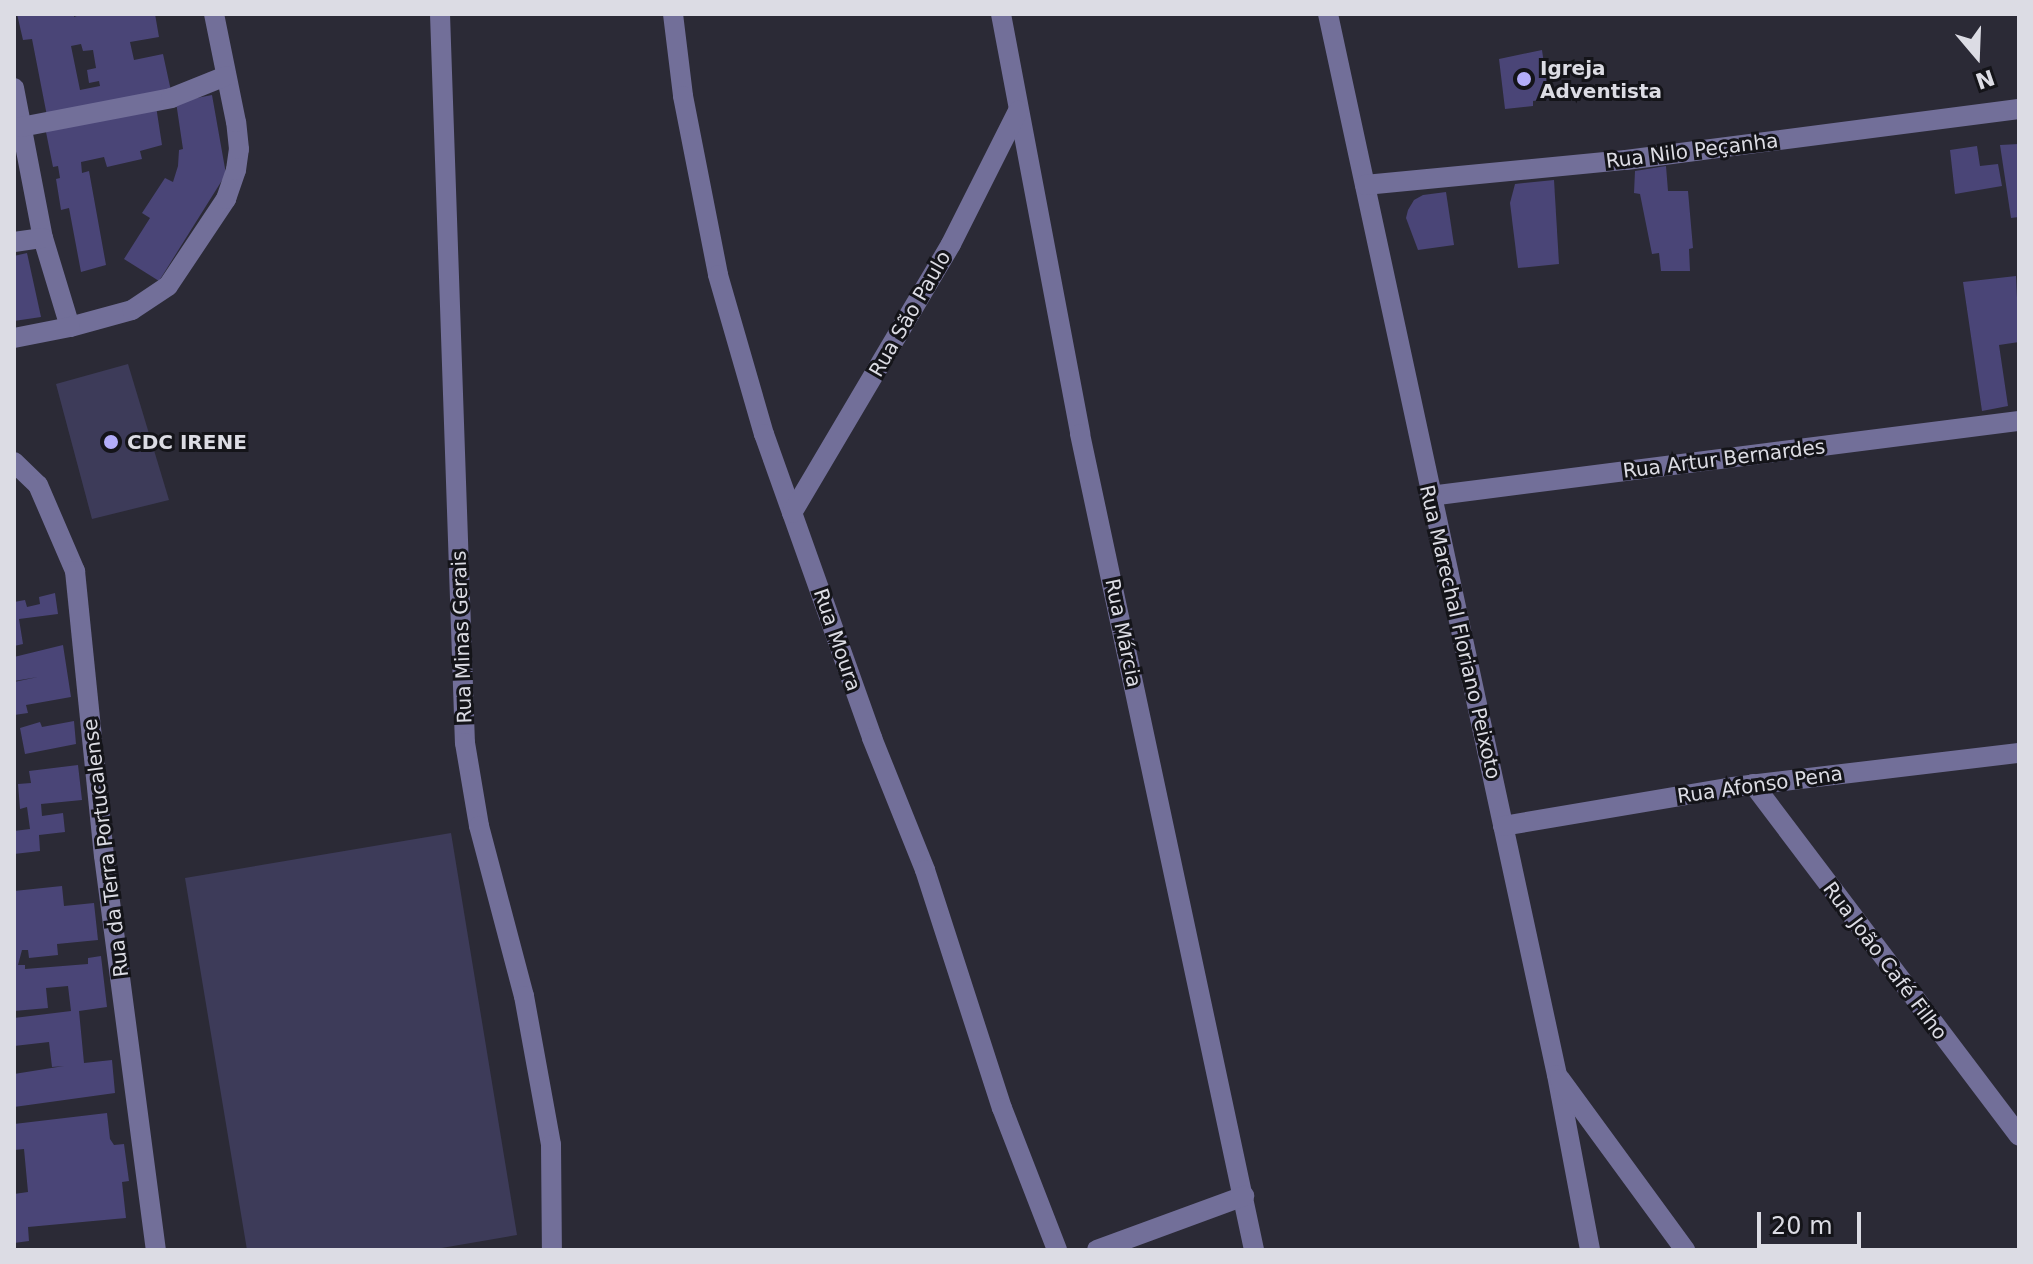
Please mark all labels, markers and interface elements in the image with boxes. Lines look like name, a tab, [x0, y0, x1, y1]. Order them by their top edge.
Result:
north arrow	[1937, 16, 2017, 96]
place label: Igreja Adventista	[1540, 56, 1662, 103]
text: N	[1972, 64, 1998, 94]
marker: Igreja Adventista	[1515, 70, 1533, 88]
street label: Rua Nilo Peçanha	[1604, 129, 1780, 173]
street label: Rua São Paulo	[864, 247, 956, 381]
place label: CDC IRENE	[127, 430, 247, 454]
marker: CDC IRENE	[102, 433, 120, 451]
street label: Rua Artur Bernardes	[1622, 435, 1826, 483]
street label: Rua Marechal Floriano Peixoto	[1414, 483, 1506, 781]
street label: Rua Minas Gerais	[447, 550, 477, 724]
street label: Rua Márcia	[1100, 577, 1146, 689]
street label: Rua Moura	[808, 586, 866, 694]
street label: Rua da Terra Portucalense	[78, 717, 134, 979]
street label: Rua Afonso Pena	[1676, 762, 1844, 808]
street label: Rua João Café Filho	[1818, 877, 1952, 1045]
scale bar	[1761, 1196, 1865, 1246]
text: 20 m	[1771, 1212, 1833, 1240]

